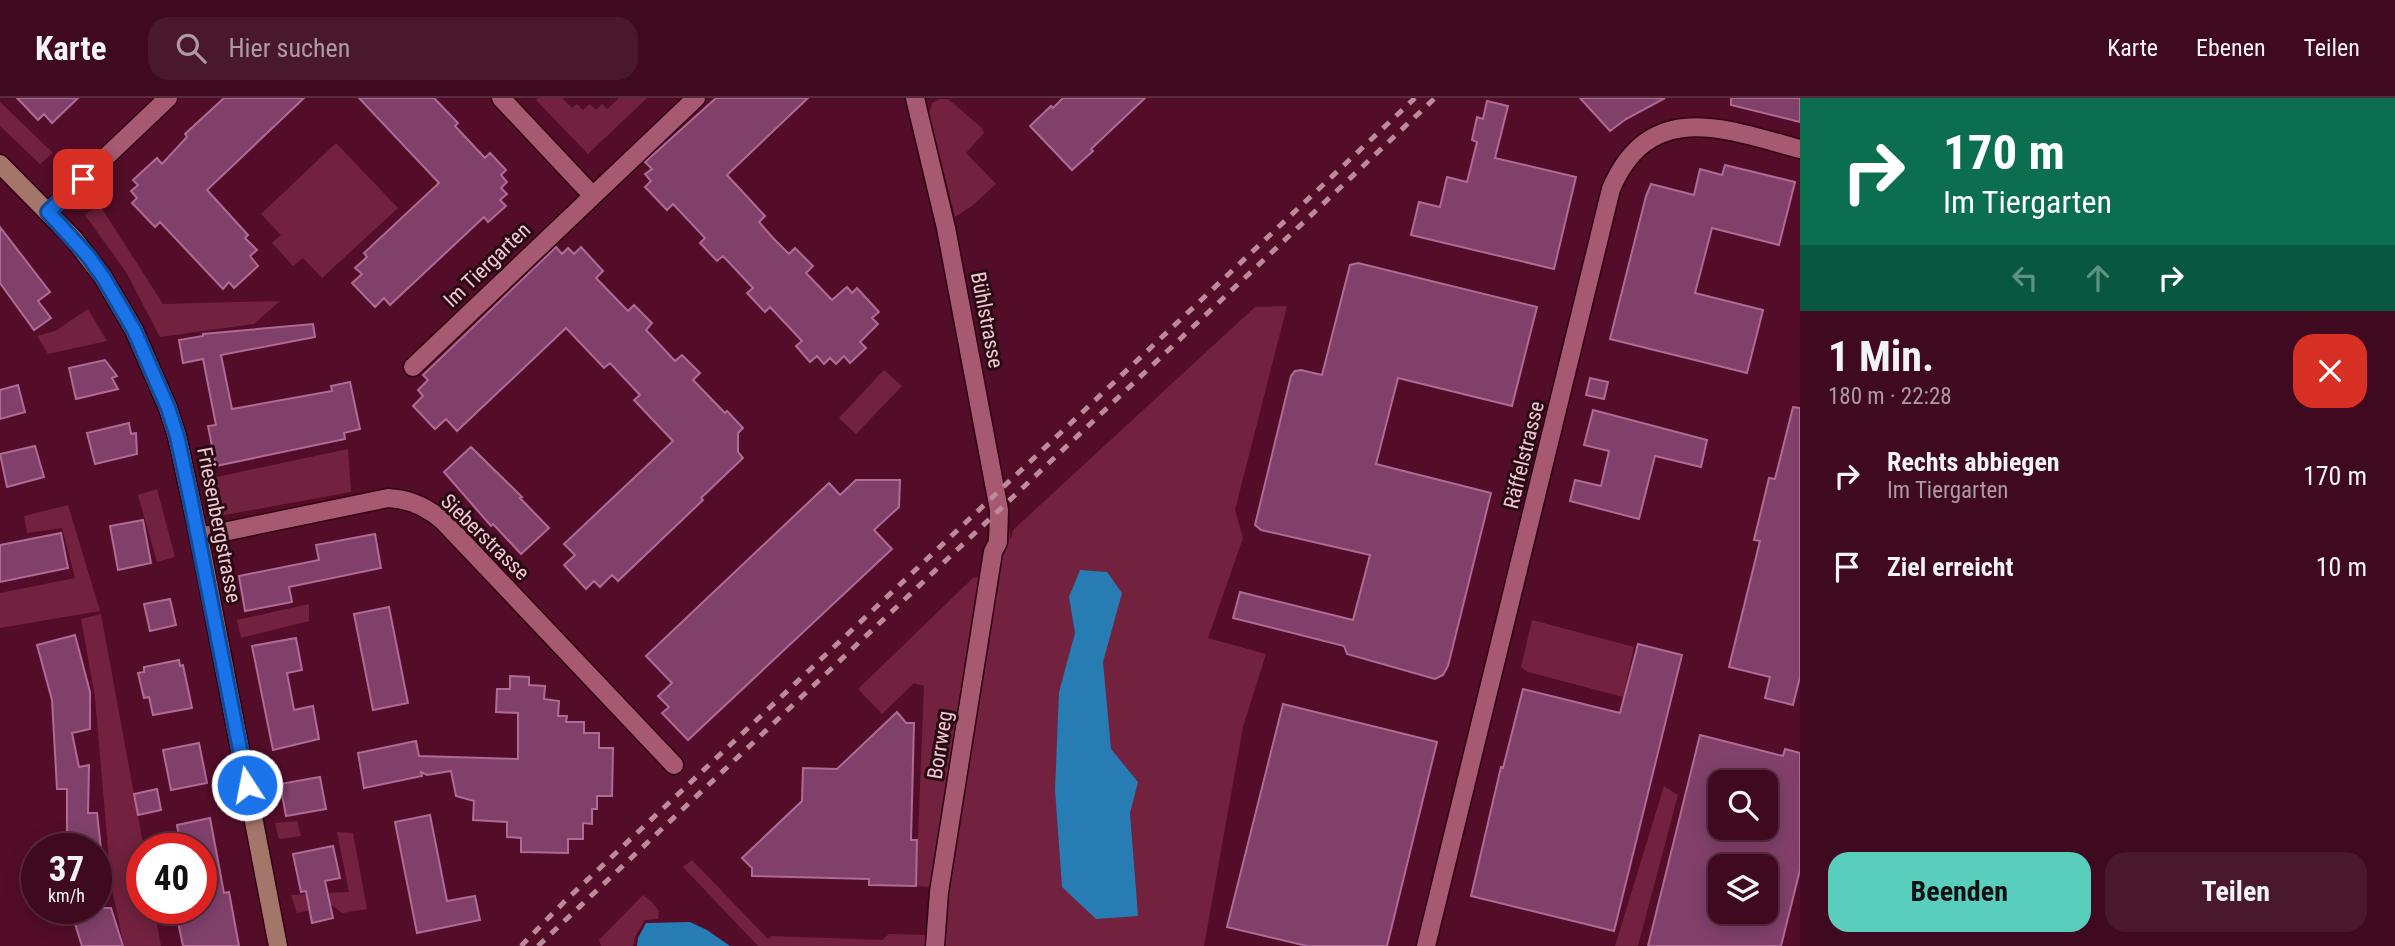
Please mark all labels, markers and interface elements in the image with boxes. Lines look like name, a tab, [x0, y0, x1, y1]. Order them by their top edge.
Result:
search box	[148, 17, 638, 80]
text: Karte	[35, 29, 106, 68]
icon: search	[172, 29, 210, 67]
text: Hier suchen	[228, 33, 350, 63]
text: Karte	[2107, 34, 2158, 62]
text: Ebenen	[2196, 34, 2266, 62]
text: Teilen	[2304, 34, 2360, 62]
text: 170 m	[1943, 124, 2065, 181]
icon: right	[1828, 126, 1919, 217]
pin	[53, 149, 113, 209]
icon: arrive	[64, 160, 102, 198]
text: Im Tiergarten	[1943, 183, 2112, 221]
street label: Im Tiergarten	[439, 218, 535, 312]
icon: left	[2006, 259, 2044, 297]
icon: ahead	[2079, 259, 2117, 297]
icon: right	[2152, 259, 2190, 297]
street label: Bühlstrasse	[966, 270, 1008, 370]
text: 1 Min.	[1828, 332, 1934, 381]
button: close	[2293, 334, 2367, 408]
text: 180 m · 22:28	[1828, 383, 1952, 410]
street label: Räffelstrasse	[1499, 399, 1549, 511]
street label: Friesenbergstrasse	[192, 445, 246, 605]
text: Rechts abbiegen	[1887, 447, 2060, 477]
icon: right	[1828, 457, 1866, 495]
text: 170 m	[2303, 461, 2367, 491]
text: Im Tiergarten	[1887, 477, 2008, 504]
street label: Sieberstrasse	[436, 489, 534, 585]
icon: arrive	[1828, 548, 1866, 586]
text: Ziel erreicht	[1887, 552, 2013, 582]
text: 10 m	[2316, 552, 2367, 582]
street label: Borrweg	[923, 709, 957, 781]
position arrow	[210, 748, 284, 822]
map controls	[1708, 770, 1778, 924]
button: search	[1708, 770, 1778, 840]
speed limit sign: 40	[126, 833, 217, 924]
text: 37	[49, 849, 84, 890]
button: Beenden	[1828, 852, 2091, 932]
button: Teilen	[2105, 852, 2367, 932]
button: layers	[1708, 854, 1778, 924]
text: km/h	[48, 885, 85, 906]

